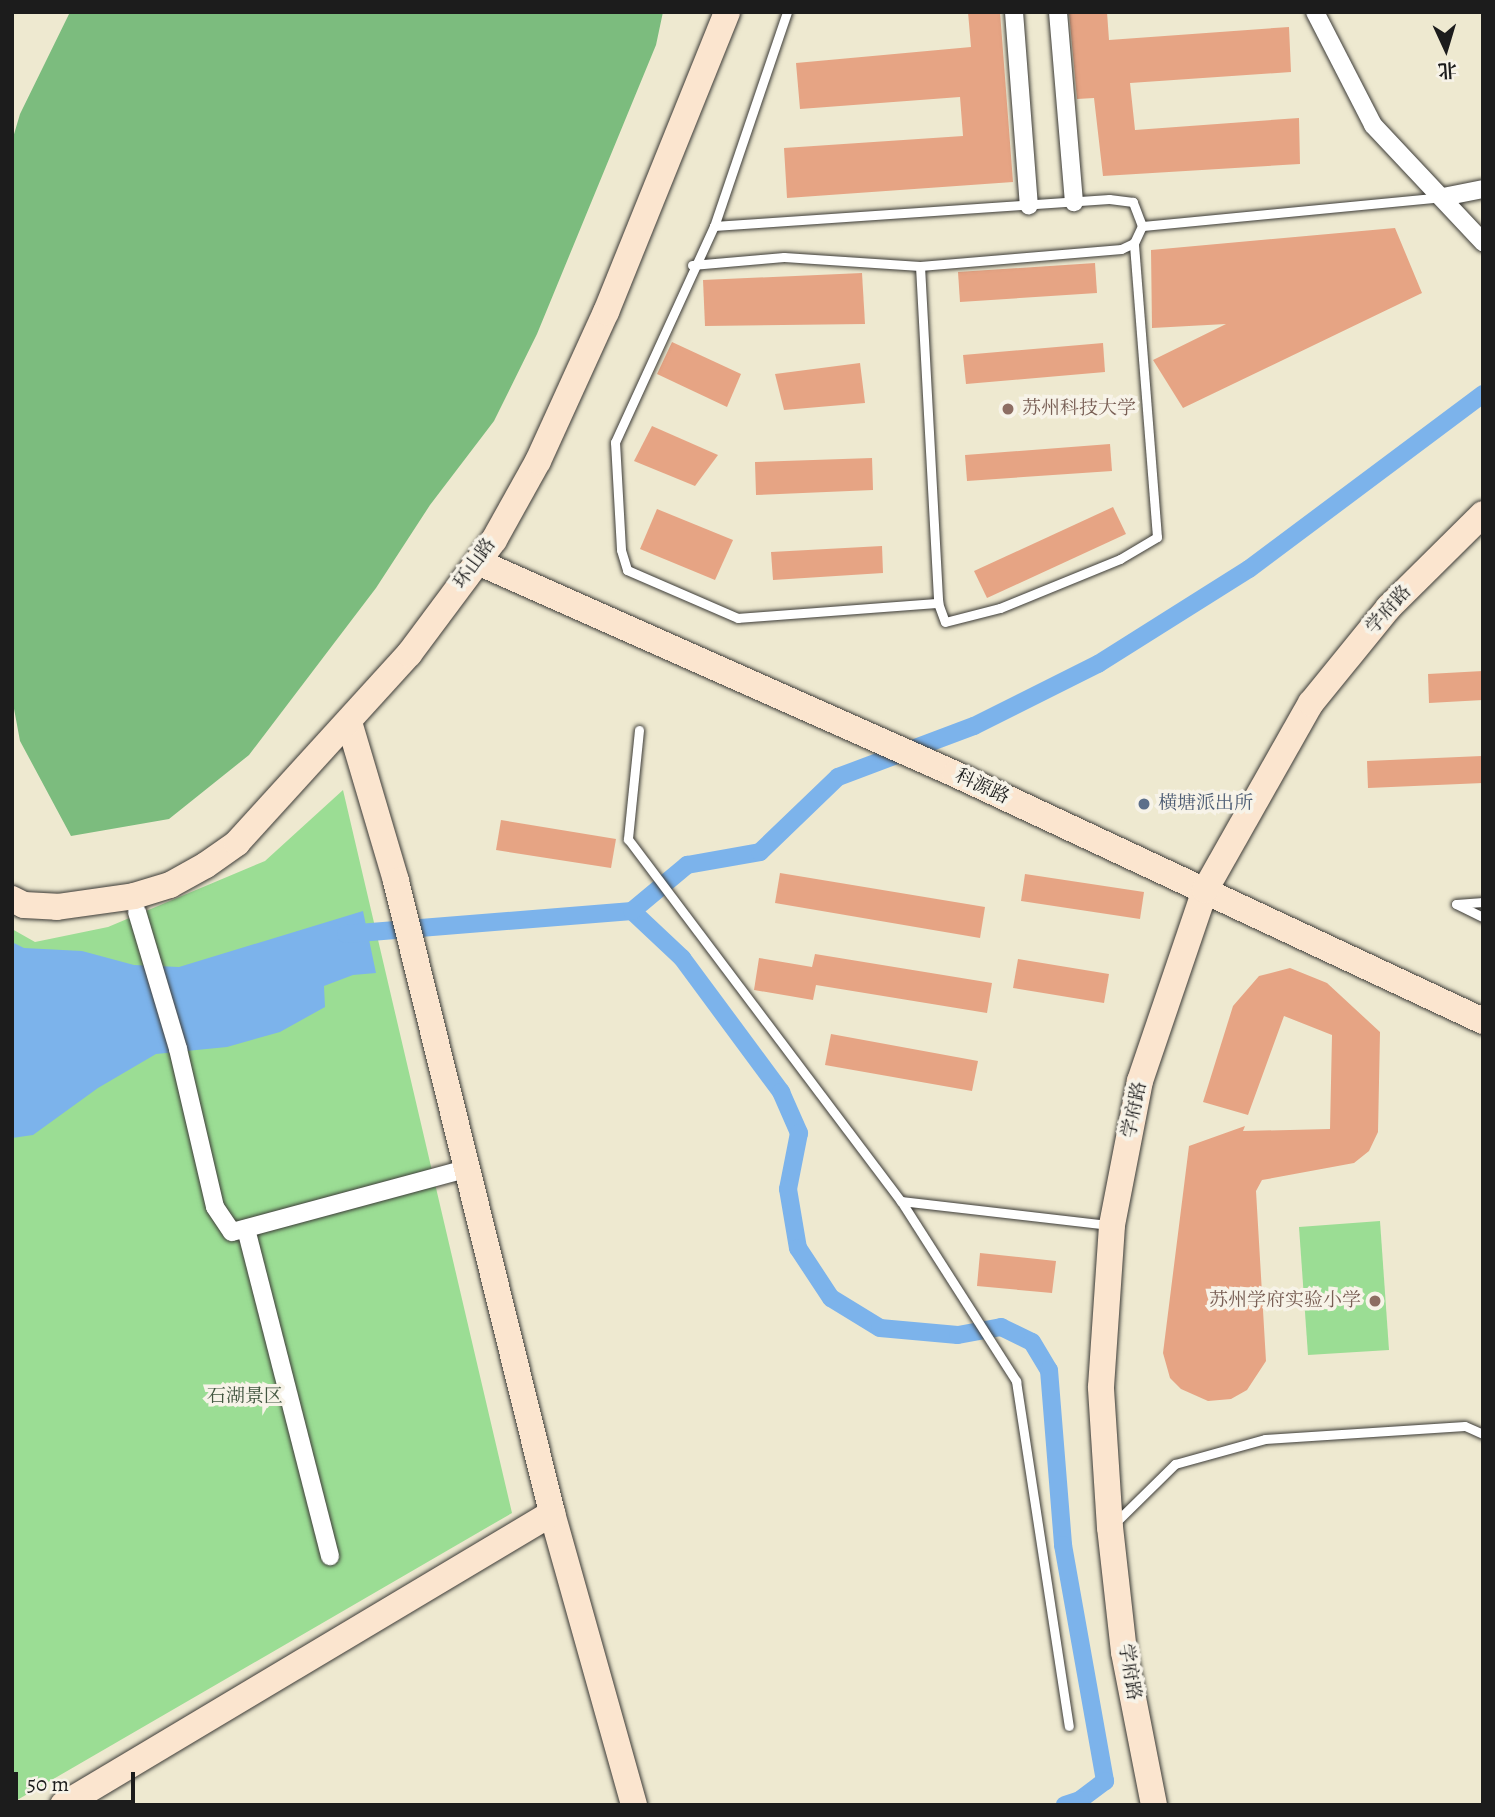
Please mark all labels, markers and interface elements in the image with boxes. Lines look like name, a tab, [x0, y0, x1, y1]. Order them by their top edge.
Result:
north arrow	[1411, 14, 1481, 84]
text: 北	[1437, 56, 1458, 84]
place label: 苏州科技大学	[1022, 398, 1136, 420]
marker: 苏州科技大学	[1000, 401, 1016, 417]
street label: 环山路	[449, 534, 501, 594]
street label: 学府路	[1361, 581, 1417, 639]
street label: 科源路	[951, 765, 1013, 809]
place label: 横塘派出所	[1158, 793, 1253, 815]
marker: 横塘派出所	[1136, 796, 1152, 812]
street label: 学府路	[1118, 1080, 1152, 1140]
place label: 苏州学府实验小学	[1209, 1290, 1361, 1312]
marker: 苏州学府实验小学	[1367, 1293, 1383, 1309]
park label: 石湖景区	[207, 1386, 283, 1408]
street label: 学府路	[1113, 1642, 1145, 1702]
scale bar	[18, 1758, 138, 1802]
text: 50 m	[27, 1770, 69, 1798]

